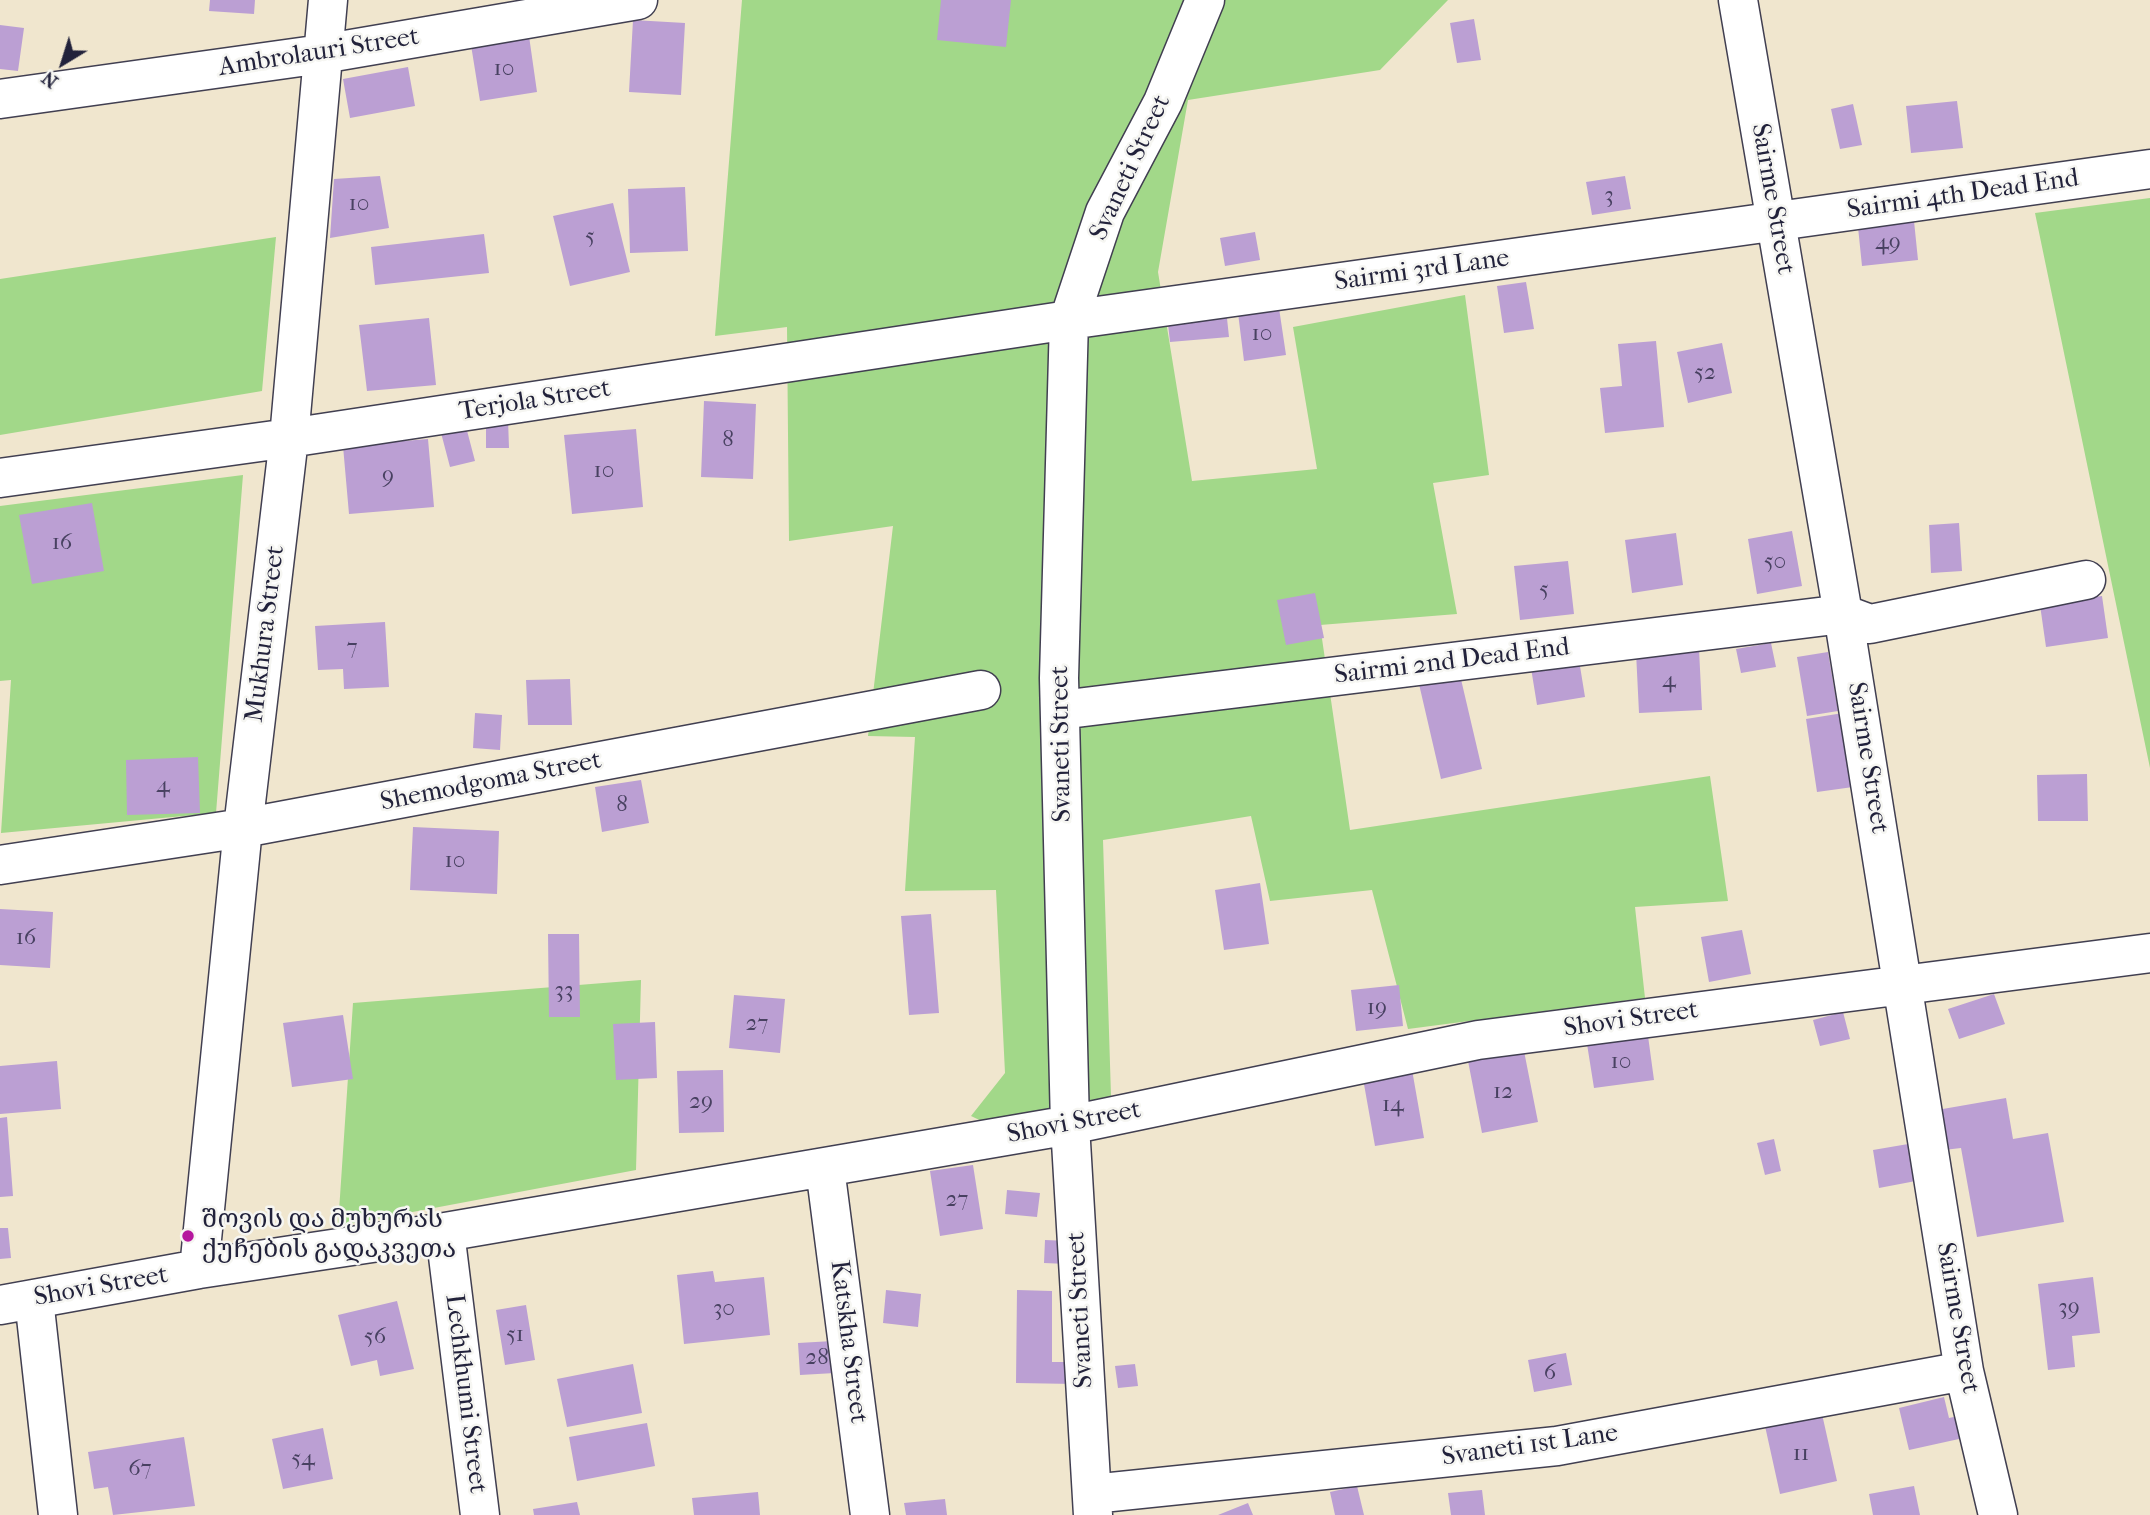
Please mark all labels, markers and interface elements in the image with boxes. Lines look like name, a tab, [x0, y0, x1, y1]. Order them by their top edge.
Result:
street label: Ambrolauri Street	[217, 22, 421, 84]
north arrow	[28, 28, 98, 98]
house number: 10	[494, 55, 514, 83]
text: N	[38, 66, 63, 93]
street label: Svaneti Street	[1084, 90, 1178, 246]
street label: Sairme Street	[1743, 121, 1801, 277]
street label: Sairmi 4th Dead End	[1845, 163, 2081, 227]
house number: 3	[1604, 182, 1614, 210]
house number: 10	[349, 190, 369, 218]
house number: 5	[585, 223, 595, 251]
house number: 49	[1875, 229, 1901, 257]
street label: Sairmi 3rd Lane	[1333, 243, 1511, 299]
house number: 10	[1252, 320, 1272, 348]
house number: 52	[1694, 359, 1716, 387]
street label: Terjola Street	[457, 374, 613, 428]
house number: 8	[722, 426, 734, 454]
house number: 10	[594, 457, 614, 485]
house number: 9	[382, 462, 394, 490]
house number: 16	[52, 529, 72, 557]
street label: Mukhura Street	[240, 544, 292, 724]
house number: 50	[1764, 548, 1786, 576]
house number: 5	[1539, 576, 1549, 604]
street label: Sairmi 2nd Dead End	[1333, 632, 1571, 692]
house number: 7	[346, 634, 358, 662]
street label: Svaneti Street	[1045, 665, 1079, 823]
house number: 4	[1662, 667, 1676, 695]
street label: Sairme Street	[1840, 680, 1894, 836]
street label: Shemodgoma Street	[378, 745, 604, 819]
house number: 4	[156, 772, 170, 800]
house number: 8	[616, 791, 628, 819]
house number: 10	[445, 847, 465, 875]
house number: 16	[16, 924, 36, 952]
house number: 33	[555, 977, 573, 1005]
house number: 19	[1367, 994, 1387, 1022]
street label: Shovi Street	[1562, 995, 1700, 1045]
house number: 27	[746, 1010, 768, 1038]
house number: 10	[1611, 1048, 1631, 1076]
house number: 12	[1493, 1078, 1513, 1106]
house number: 29	[689, 1088, 713, 1116]
house number: 14	[1382, 1091, 1404, 1119]
street label: Shovi Street	[1005, 1095, 1143, 1151]
house number: 27	[946, 1186, 968, 1214]
place label: შოვის და მუხურას ქუჩების გადაკვეთა	[202, 1205, 456, 1266]
marker: შოვის და მუხურას ქუჩების გადაკვეთა	[180, 1228, 196, 1244]
street label: Svaneti Street	[1061, 1231, 1101, 1389]
street label: Sairme Street	[1928, 1240, 1986, 1396]
street label: Katskha Street	[823, 1259, 873, 1425]
street label: Shovi Street	[32, 1260, 170, 1314]
street label: Lechkhumi Street	[437, 1293, 493, 1495]
house number: 39	[2058, 1294, 2080, 1322]
house number: 30	[713, 1295, 735, 1323]
house number: 51	[506, 1321, 524, 1349]
house number: 56	[364, 1323, 386, 1351]
house number: 28	[805, 1344, 829, 1372]
house number: 6	[1544, 1359, 1556, 1387]
street label: Svaneti 1st Lane	[1440, 1418, 1620, 1474]
house number: 11	[1793, 1440, 1809, 1468]
house number: 54	[291, 1445, 315, 1473]
house number: 67	[128, 1455, 152, 1483]

